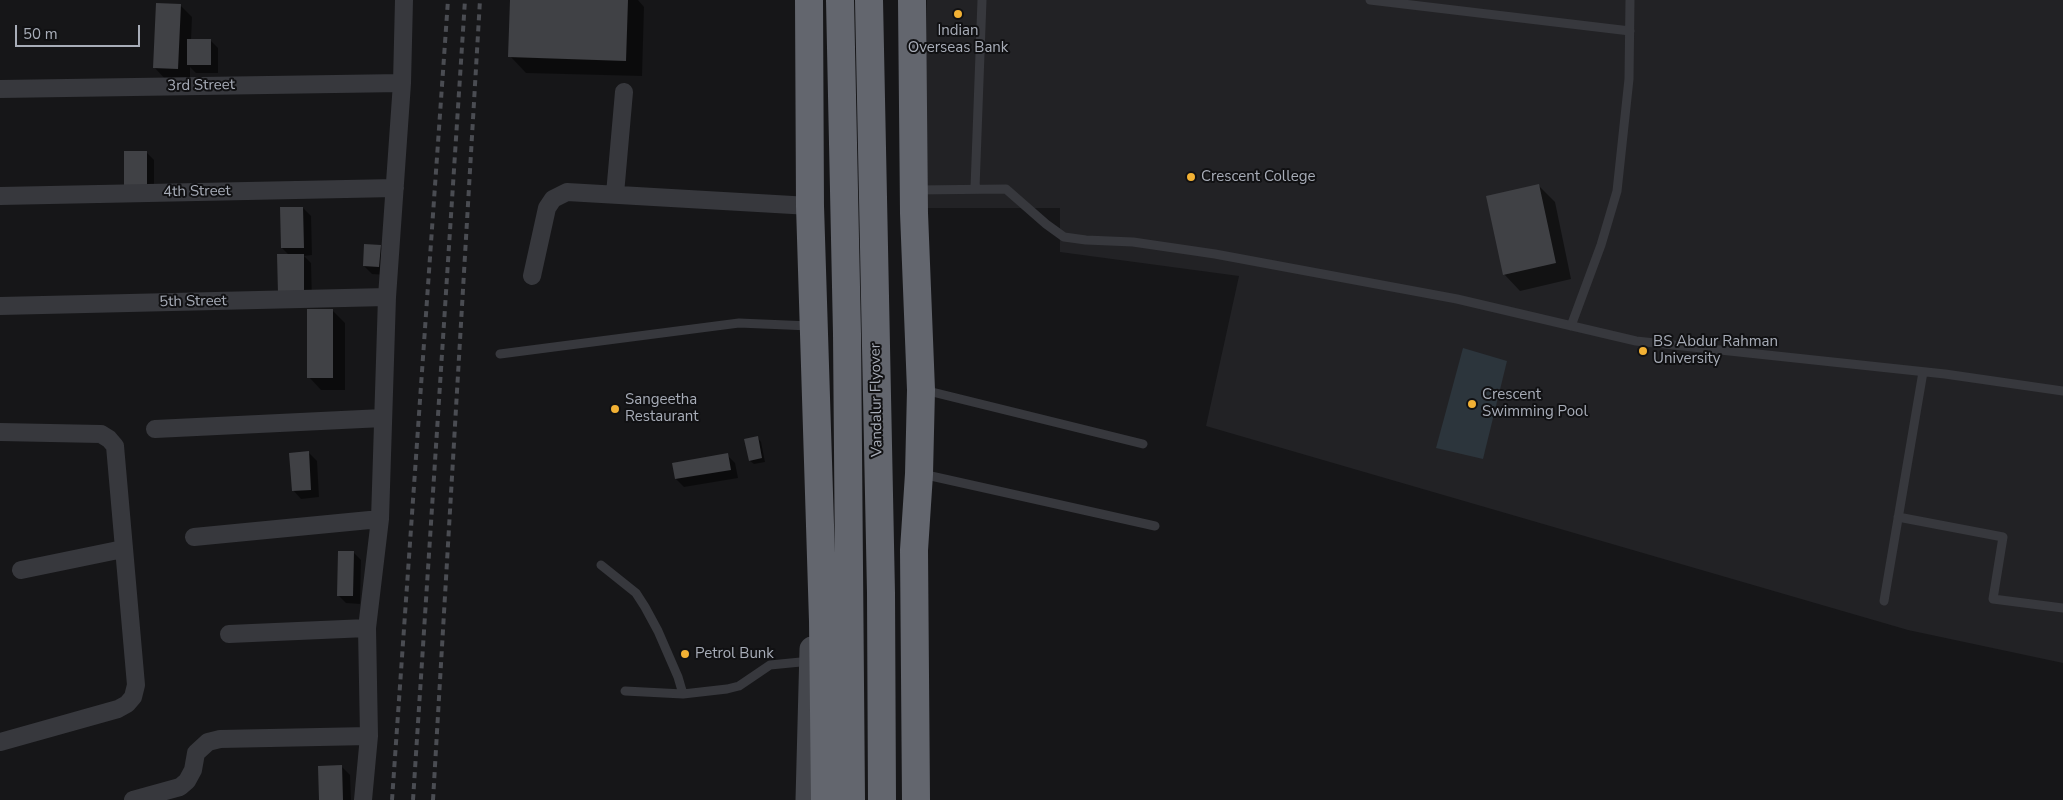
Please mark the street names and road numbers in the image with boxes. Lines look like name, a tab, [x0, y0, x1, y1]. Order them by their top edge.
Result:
street label: 3rd Street	[167, 76, 235, 96]
street label: 4th Street	[163, 182, 231, 202]
street label: 5th Street	[159, 292, 227, 312]
street label: Vandalur Flyover	[867, 343, 887, 457]

